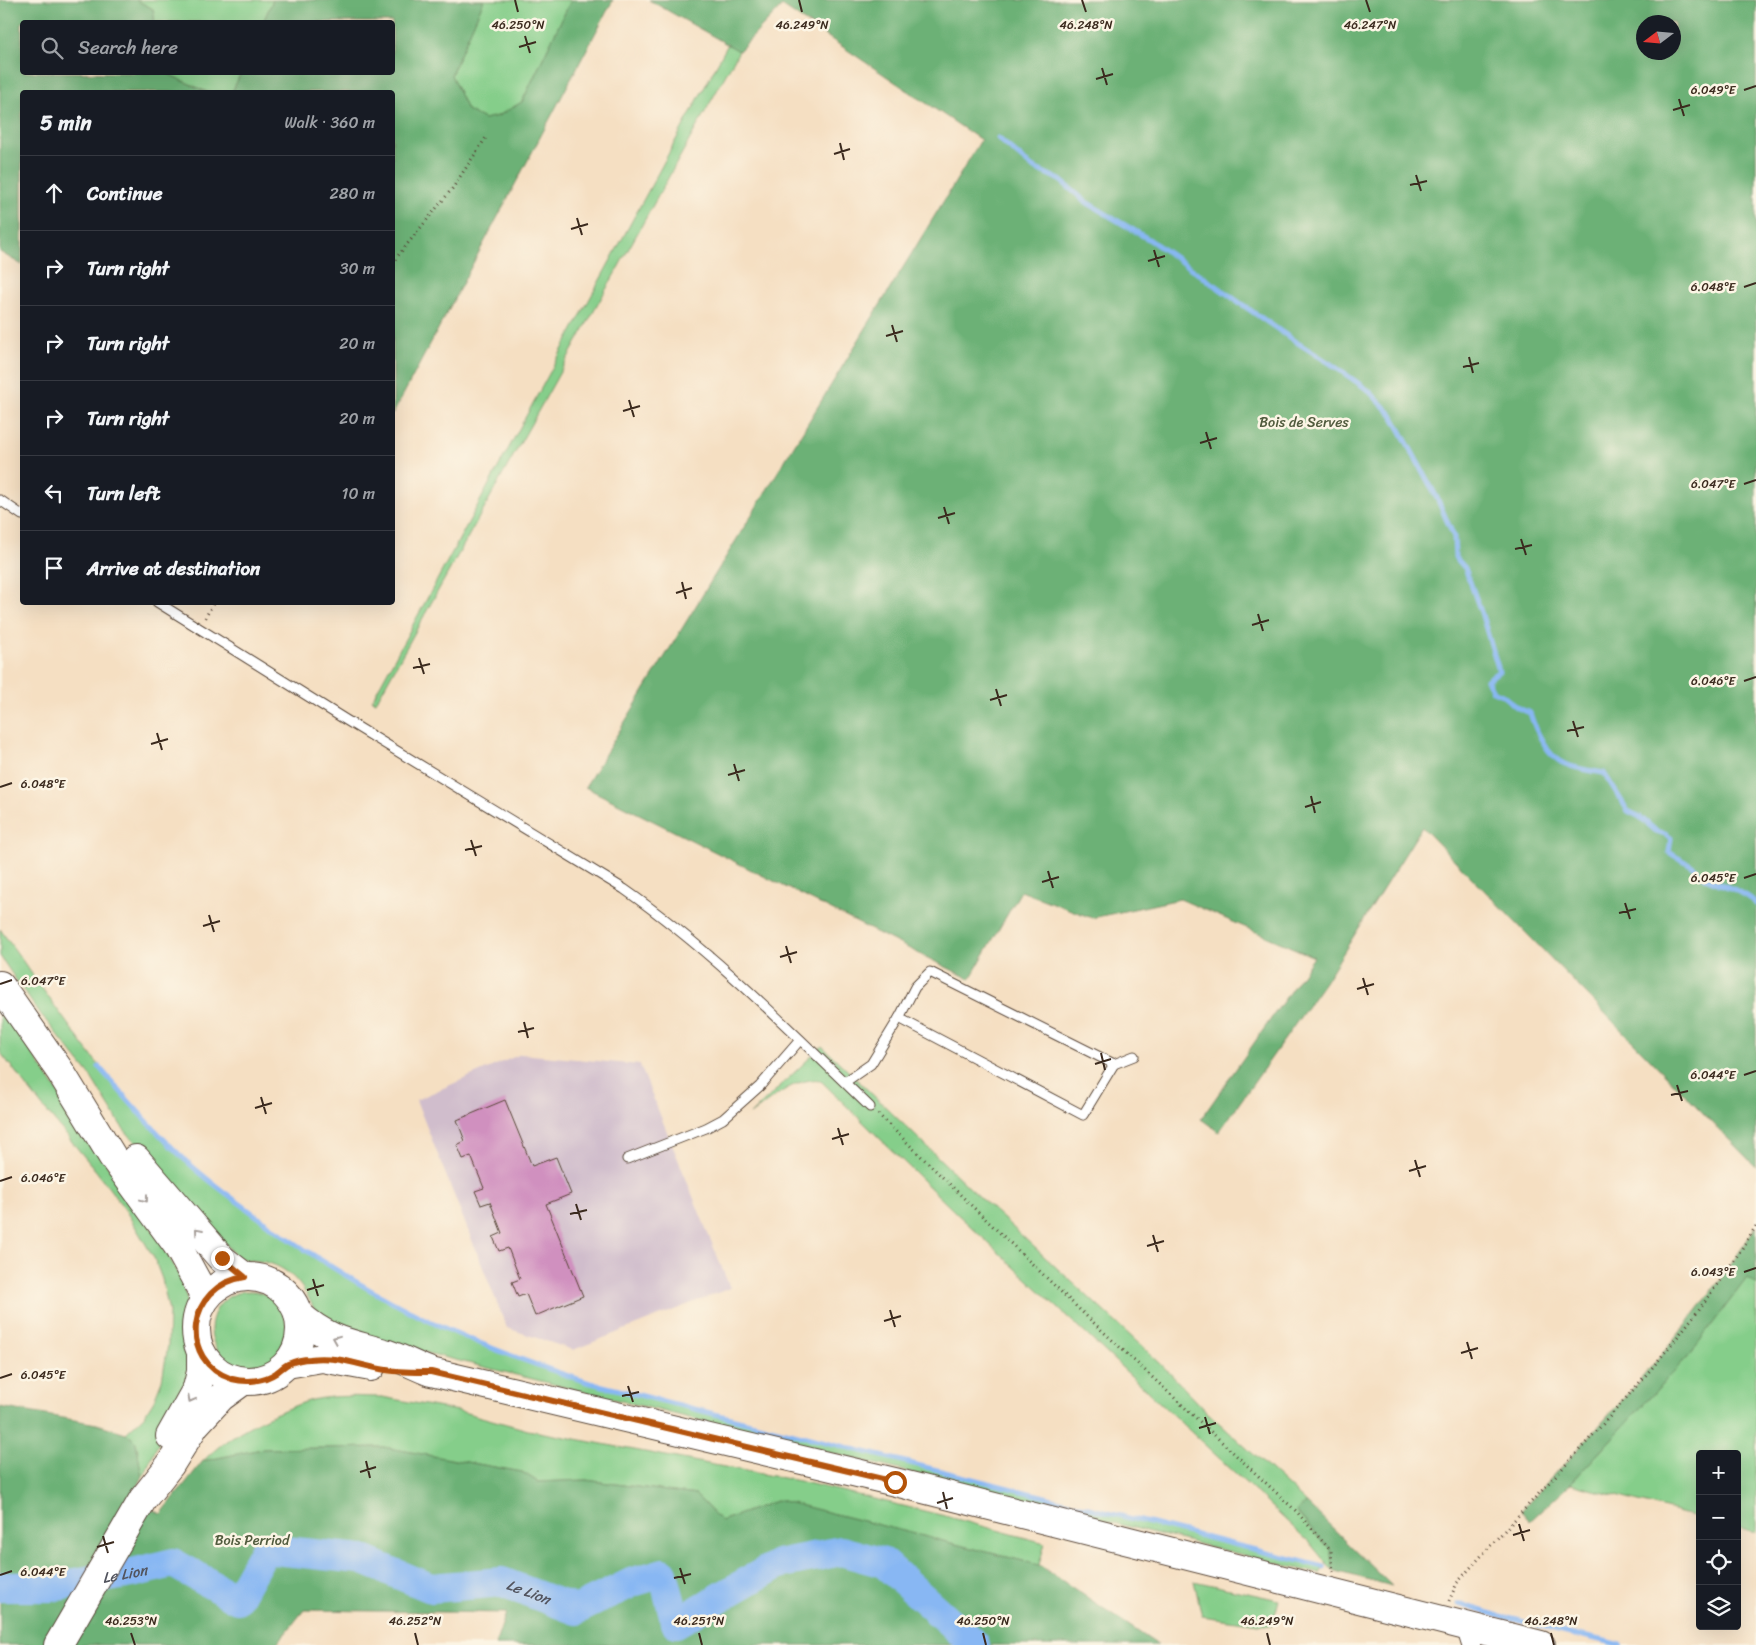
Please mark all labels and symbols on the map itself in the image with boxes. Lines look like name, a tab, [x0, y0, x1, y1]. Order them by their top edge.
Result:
text: 46.250°N	[491, 14, 545, 36]
text: 46.249°N	[775, 14, 829, 36]
text: 46.248°N	[1059, 14, 1113, 36]
text: 46.247°N	[1344, 14, 1397, 36]
north arrow	[1636, 15, 1681, 60]
text: 6.049°E	[1691, 79, 1737, 101]
text: 6.048°E	[1691, 276, 1737, 298]
park label: Bois de Serves	[1259, 410, 1349, 435]
text: 6.047°E	[1691, 473, 1736, 495]
text: 6.046°E	[1691, 670, 1736, 692]
text: 6.048°E	[21, 773, 67, 795]
text: 6.045°E	[1691, 867, 1737, 889]
text: 6.047°E	[21, 970, 66, 992]
text: 6.044°E	[1691, 1064, 1737, 1086]
text: 6.046°E	[21, 1167, 66, 1189]
one-way arrow	[139, 1193, 148, 1203]
one-way arrow	[195, 1228, 204, 1237]
route end	[211, 1247, 234, 1270]
text: 6.043°E	[1691, 1261, 1736, 1283]
one-way arrow	[332, 1335, 341, 1345]
text: 6.045°E	[21, 1364, 67, 1386]
one-way arrow	[187, 1394, 197, 1403]
route start	[884, 1471, 907, 1494]
park label: Bois Perriod	[215, 1528, 291, 1553]
water label: Le Lion	[100, 1556, 152, 1591]
text: 6.044°E	[21, 1561, 67, 1583]
water label: Le Lion	[503, 1572, 556, 1613]
text: 46.253°N	[105, 1610, 158, 1632]
text: 46.252°N	[389, 1610, 442, 1632]
text: 46.251°N	[674, 1610, 725, 1632]
text: 46.250°N	[956, 1610, 1010, 1632]
text: 46.249°N	[1240, 1610, 1294, 1632]
text: 46.248°N	[1524, 1610, 1578, 1632]

